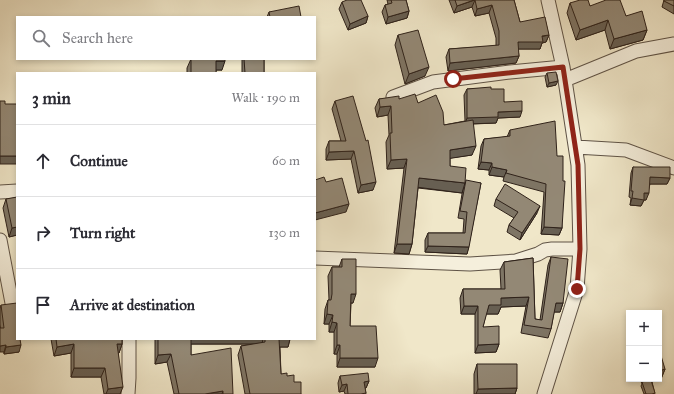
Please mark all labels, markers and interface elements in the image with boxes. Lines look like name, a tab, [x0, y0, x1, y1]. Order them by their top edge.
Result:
search box	[16, 16, 316, 60]
icon: search	[30, 27, 52, 49]
text: Search here	[62, 29, 133, 47]
route start	[444, 70, 462, 88]
text: 3 min	[32, 88, 71, 109]
text: Walk · 190 m	[231, 90, 300, 106]
icon: ahead	[32, 150, 54, 172]
text: Continue	[70, 152, 128, 170]
text: 60 m	[272, 153, 300, 169]
icon: right	[32, 222, 54, 244]
text: Turn right	[70, 224, 135, 242]
text: 130 m	[268, 225, 300, 241]
route end	[568, 280, 586, 298]
icon: arrive	[32, 294, 54, 316]
text: Arrive at destination	[70, 296, 195, 314]
map controls	[626, 310, 662, 382]
button: +	[626, 310, 662, 346]
button: −	[626, 346, 662, 382]

